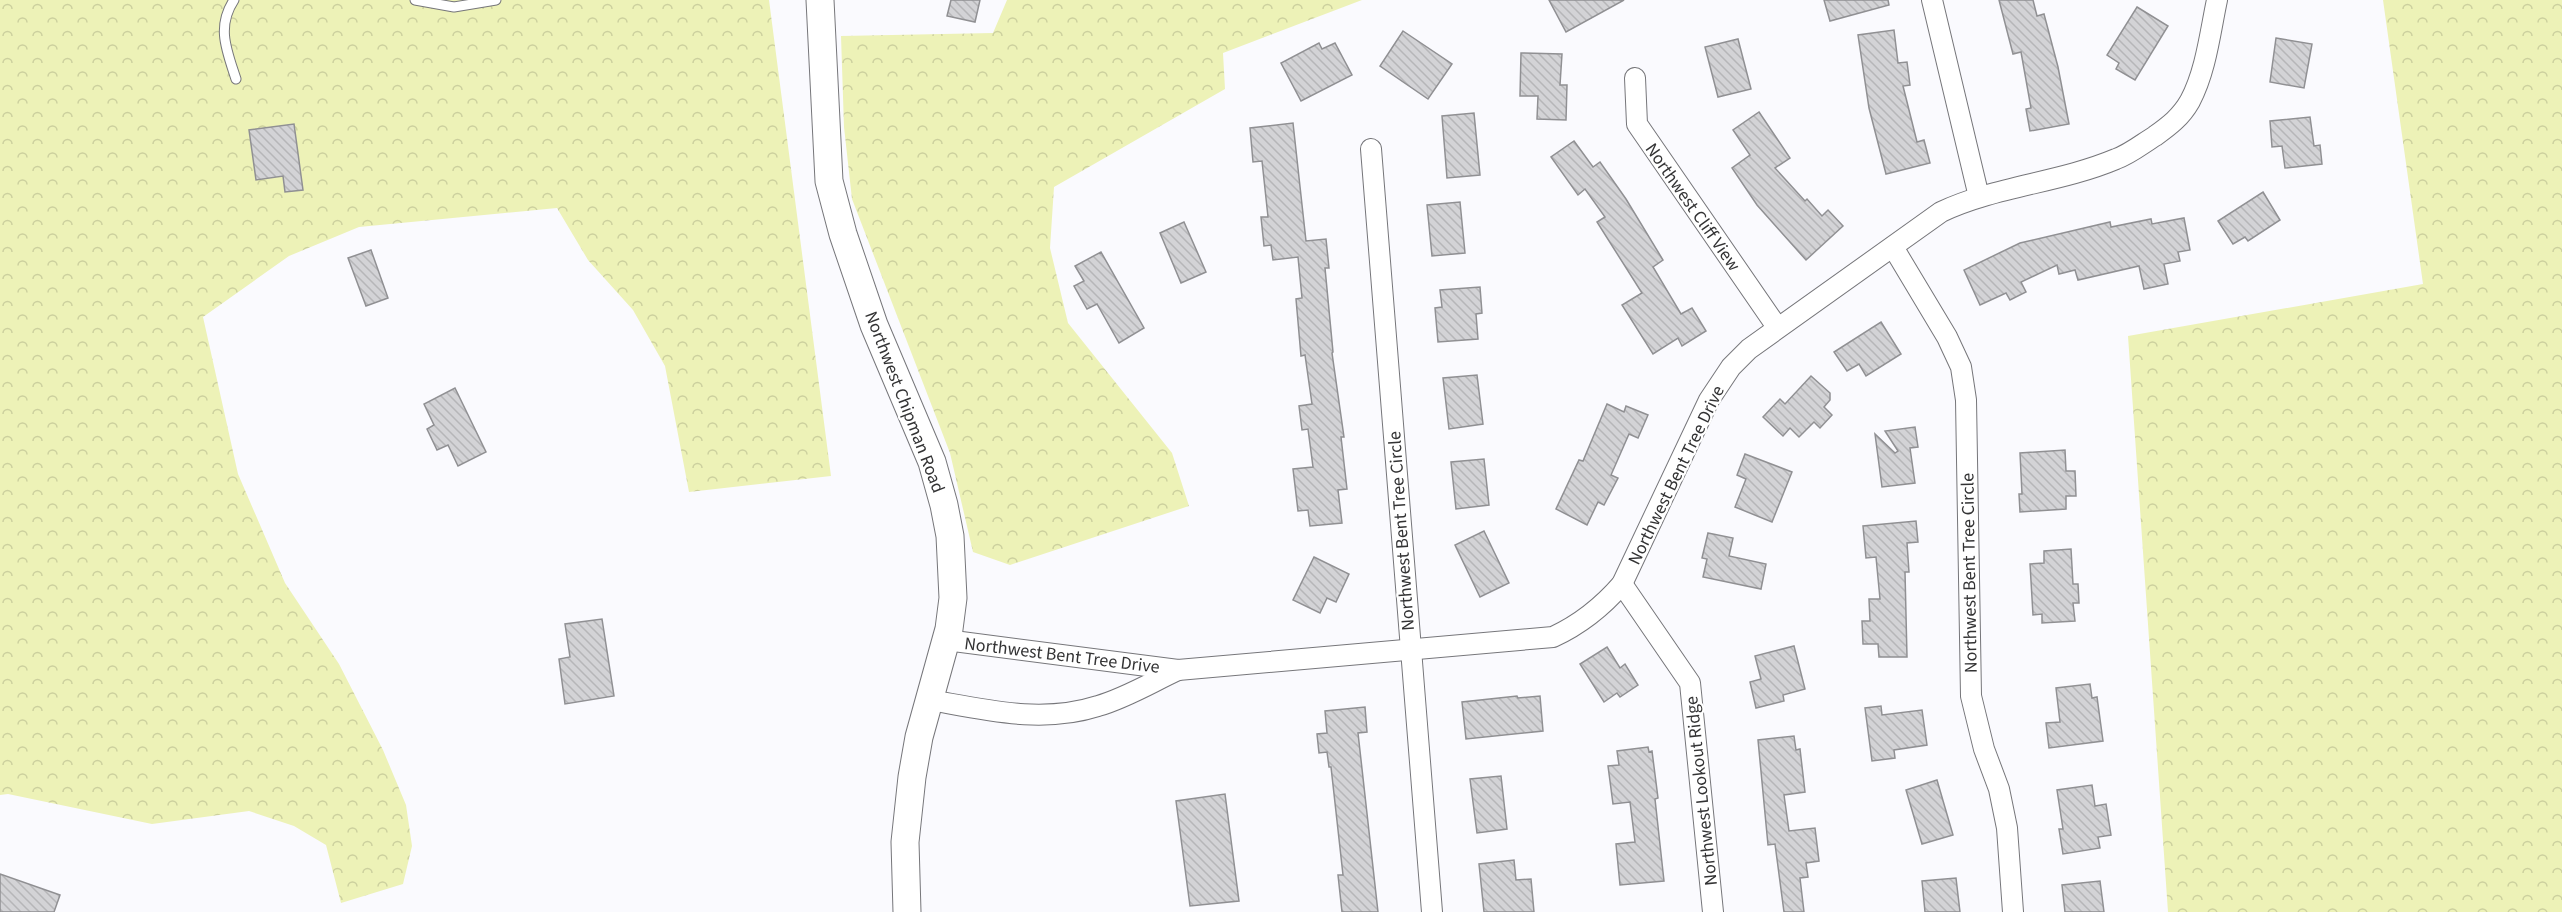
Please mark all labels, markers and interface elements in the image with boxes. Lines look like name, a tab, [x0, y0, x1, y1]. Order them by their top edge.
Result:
street label: Northwest Cliff View	[1639, 138, 1746, 276]
street label: Northwest Chipman Road	[858, 308, 951, 497]
street label: Northwest Bent Tree Drive	[1622, 381, 1731, 569]
street label: Northwest Bent Tree Circle	[1382, 430, 1421, 632]
street label: Northwest Bent Tree Circle	[1955, 473, 1984, 673]
street label: Northwest Bent Tree Drive	[963, 631, 1161, 680]
street label: Northwest Lookout Ridge	[1679, 695, 1724, 887]

